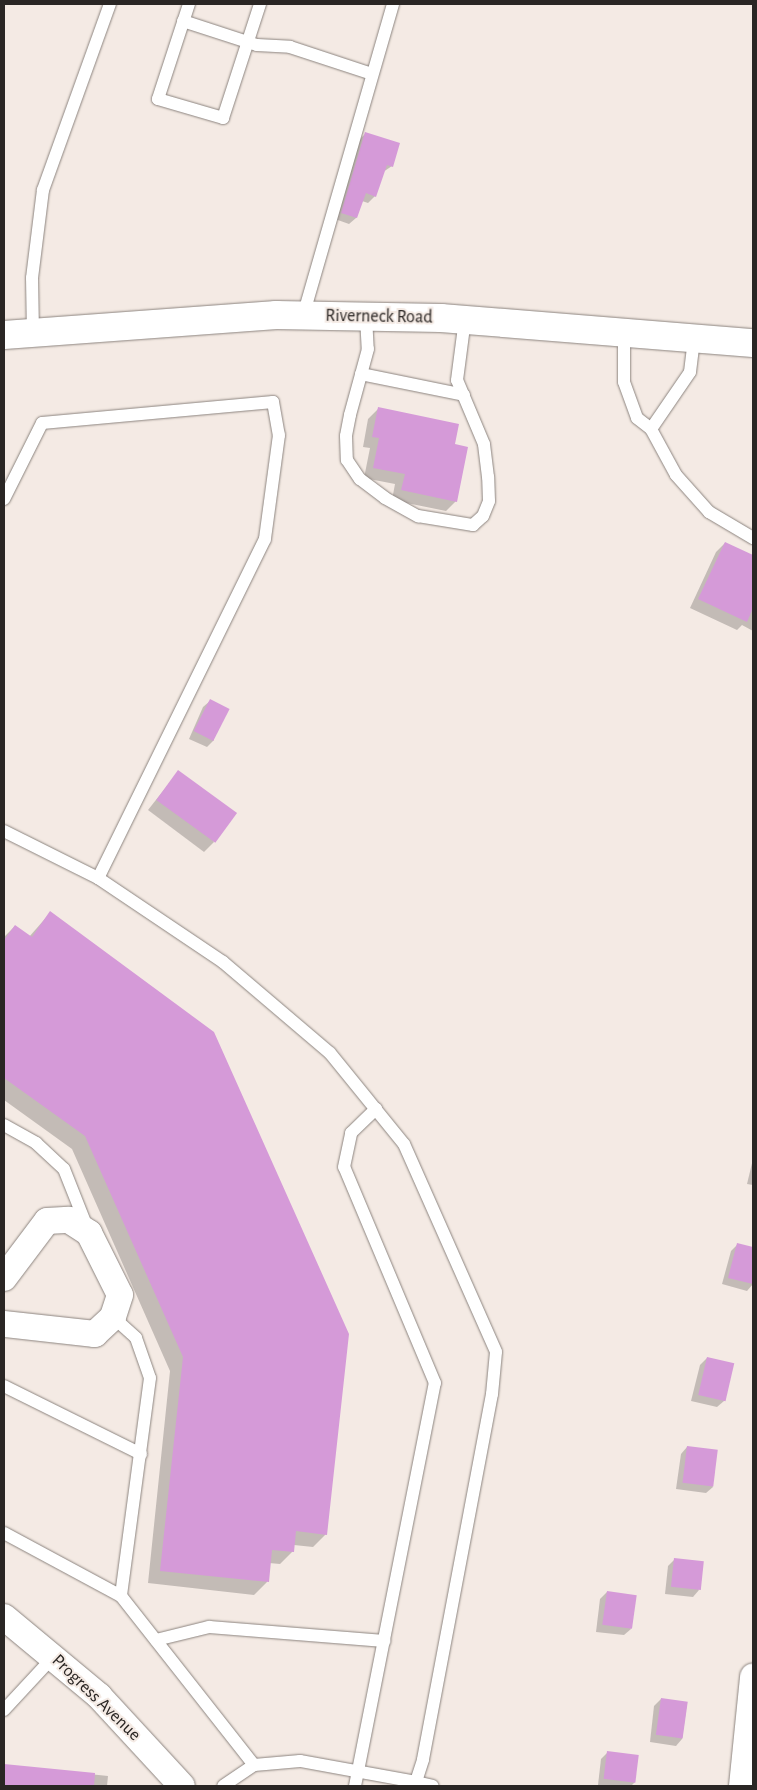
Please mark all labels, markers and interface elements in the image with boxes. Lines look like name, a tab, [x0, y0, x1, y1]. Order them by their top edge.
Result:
street label: Riverneck Road	[325, 305, 433, 329]
street label: Progress Avenue	[47, 1650, 145, 1746]

